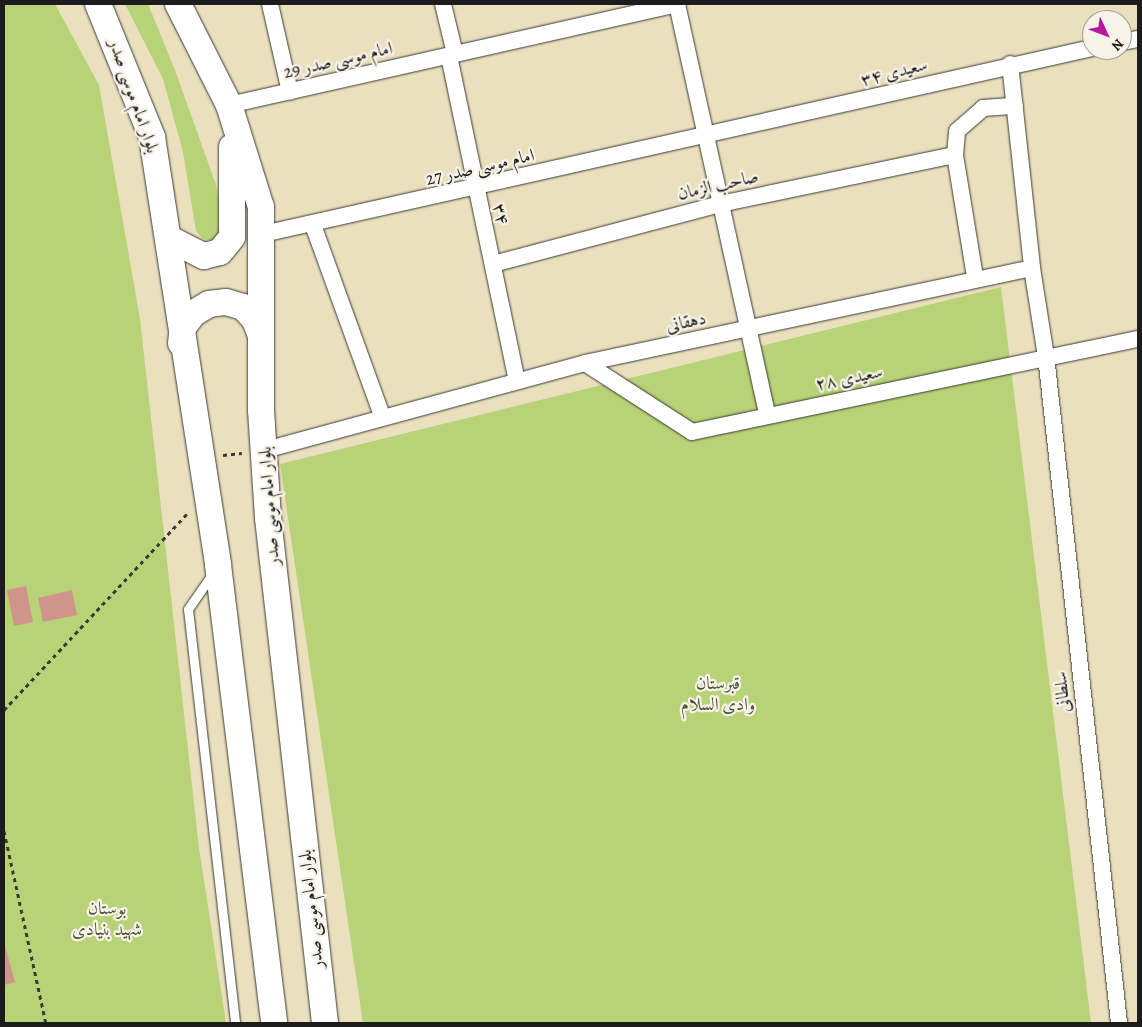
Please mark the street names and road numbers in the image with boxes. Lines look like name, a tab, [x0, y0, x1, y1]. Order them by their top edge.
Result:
street label: بلوار امام موسی صدر	[104, 36, 164, 156]
street label: امام موسی صدر 29	[281, 37, 395, 83]
street label: سعیدی ۳۴	[858, 53, 930, 91]
street label: امام موسی صدر 27	[424, 144, 536, 190]
street label: صاحب الزمان	[675, 165, 761, 205]
street label: ۳۴	[488, 201, 514, 227]
street label: دهقانی	[664, 307, 708, 337]
street label: سعیدی ۲۸	[813, 360, 885, 396]
street label: بلوار امام موسی صدر	[254, 446, 284, 566]
street label: سلطانی	[1049, 670, 1075, 714]
street label: بلوار امام موسی صدر	[294, 848, 328, 970]

